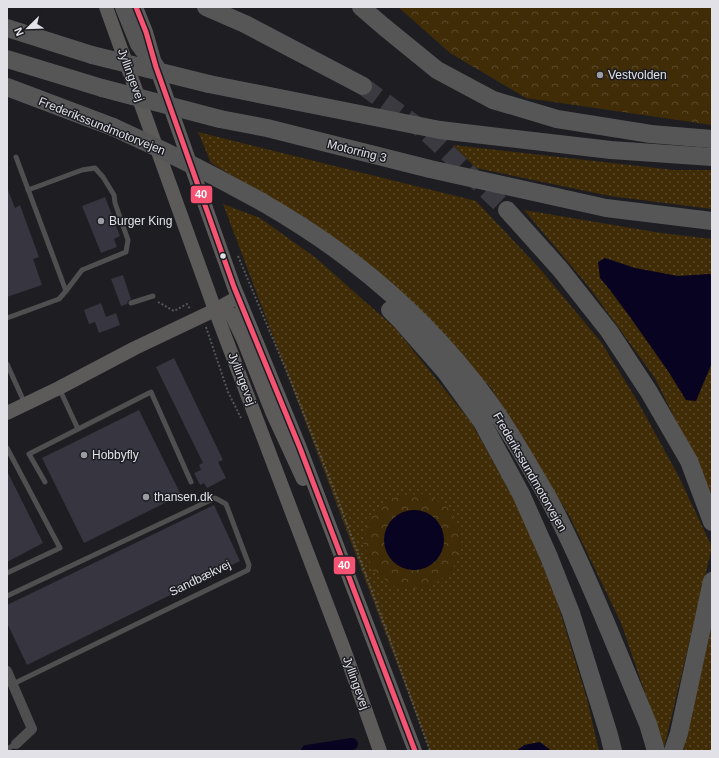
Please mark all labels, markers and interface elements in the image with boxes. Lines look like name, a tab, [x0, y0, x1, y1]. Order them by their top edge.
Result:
north arrow	[8, 8, 48, 48]
text: N	[12, 26, 26, 38]
street label: Jyllingevej	[115, 47, 147, 103]
place label: Vestvolden	[608, 68, 667, 82]
marker: Vestvolden	[595, 70, 605, 80]
street label: Frederikssundmotorvejen	[37, 94, 167, 158]
street label: Motorring 3	[326, 137, 388, 165]
line badge: 40	[190, 185, 213, 204]
text: 40	[195, 188, 207, 200]
place label: Burger King	[109, 214, 172, 228]
marker: Burger King	[96, 216, 106, 226]
unlabelled marker	[218, 251, 228, 261]
street label: Jyllingevej	[226, 351, 258, 407]
street label: Frederikssundmotorvejen	[490, 410, 570, 534]
place label: Hobbyfly	[92, 448, 139, 462]
marker: Hobbyfly	[79, 450, 89, 460]
place label: thansen.dk	[154, 490, 214, 504]
marker: thansen.dk	[141, 492, 151, 502]
line badge: 40	[333, 556, 356, 575]
street label: Sandbækvej	[167, 557, 233, 599]
text: 40	[338, 559, 350, 571]
street label: Jyllingevej	[340, 655, 372, 711]

